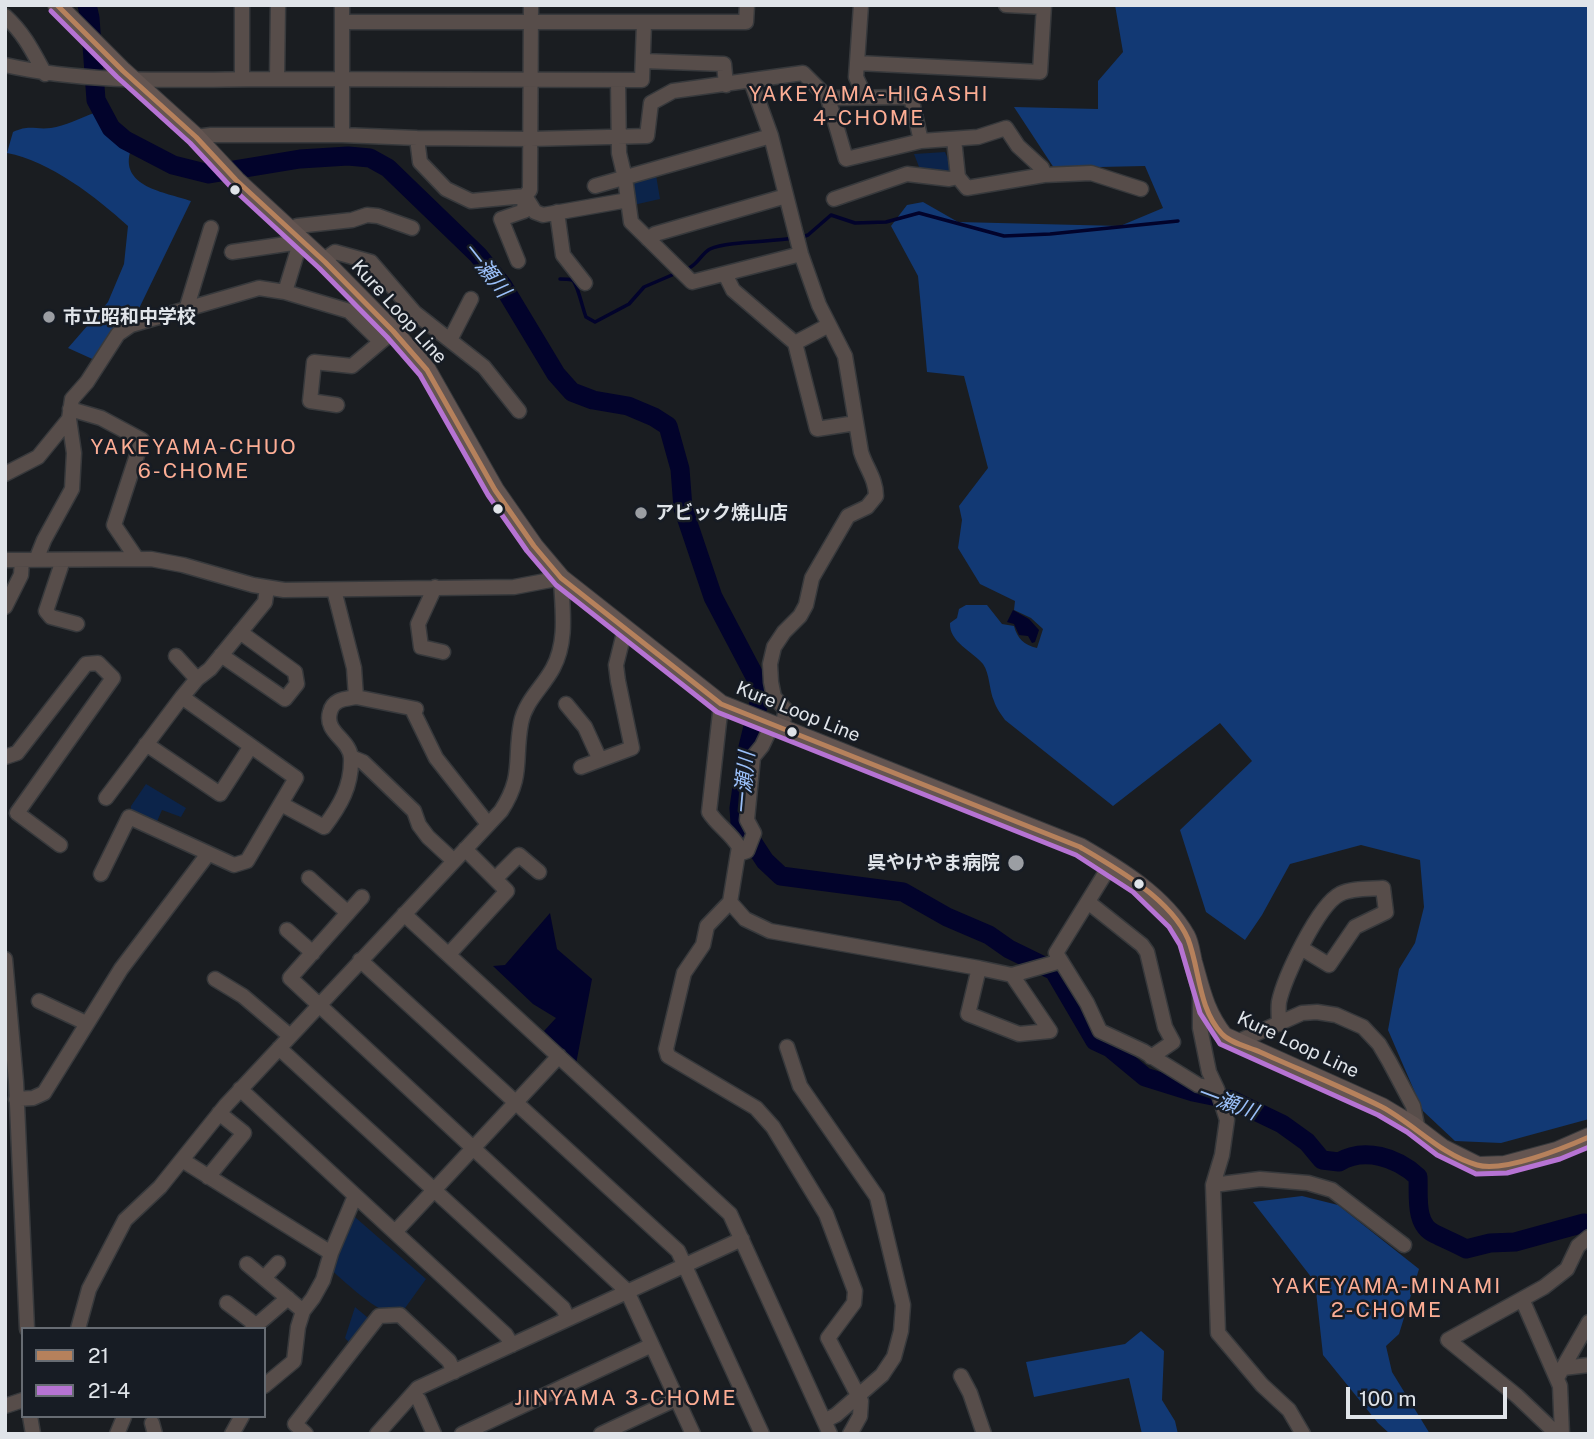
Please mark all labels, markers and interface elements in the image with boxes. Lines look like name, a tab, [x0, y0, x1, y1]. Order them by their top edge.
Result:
district label: YAKEYAMA-HIGASHI 4-CHOME	[751, 82, 987, 132]
unlabelled marker	[228, 183, 242, 197]
water label: 一瀬川	[457, 237, 515, 303]
street label: Kure Loop Line	[346, 255, 452, 369]
place label: 市立昭和中学校	[63, 306, 196, 328]
marker: 市立昭和中学校	[41, 309, 57, 325]
district label: YAKEYAMA-CHUO 6-CHOME	[92, 435, 296, 485]
unlabelled marker	[491, 502, 505, 516]
place label: アビック焼山店	[655, 502, 788, 524]
marker: アビック焼山店	[633, 505, 649, 521]
street label: Kure Loop Line	[733, 677, 863, 747]
unlabelled marker	[785, 725, 799, 739]
water label: 一瀬川	[730, 751, 760, 815]
place label: 呉やけやま病院	[867, 852, 1000, 874]
marker: 呉やけやま病院	[1006, 853, 1026, 873]
unlabelled marker	[1132, 877, 1146, 891]
street label: Kure Loop Line	[1233, 1007, 1363, 1083]
water label: 一瀬川	[1193, 1080, 1261, 1126]
district label: YAKEYAMA-MINAMI 2-CHOME	[1274, 1274, 1500, 1324]
legend	[21, 1327, 266, 1418]
text: 21	[88, 1343, 109, 1368]
scale bar	[1349, 1372, 1510, 1416]
text: 21-4	[88, 1378, 130, 1403]
district label: JINYAMA 3-CHOME	[516, 1386, 736, 1412]
text: 100 m	[1359, 1386, 1416, 1411]

